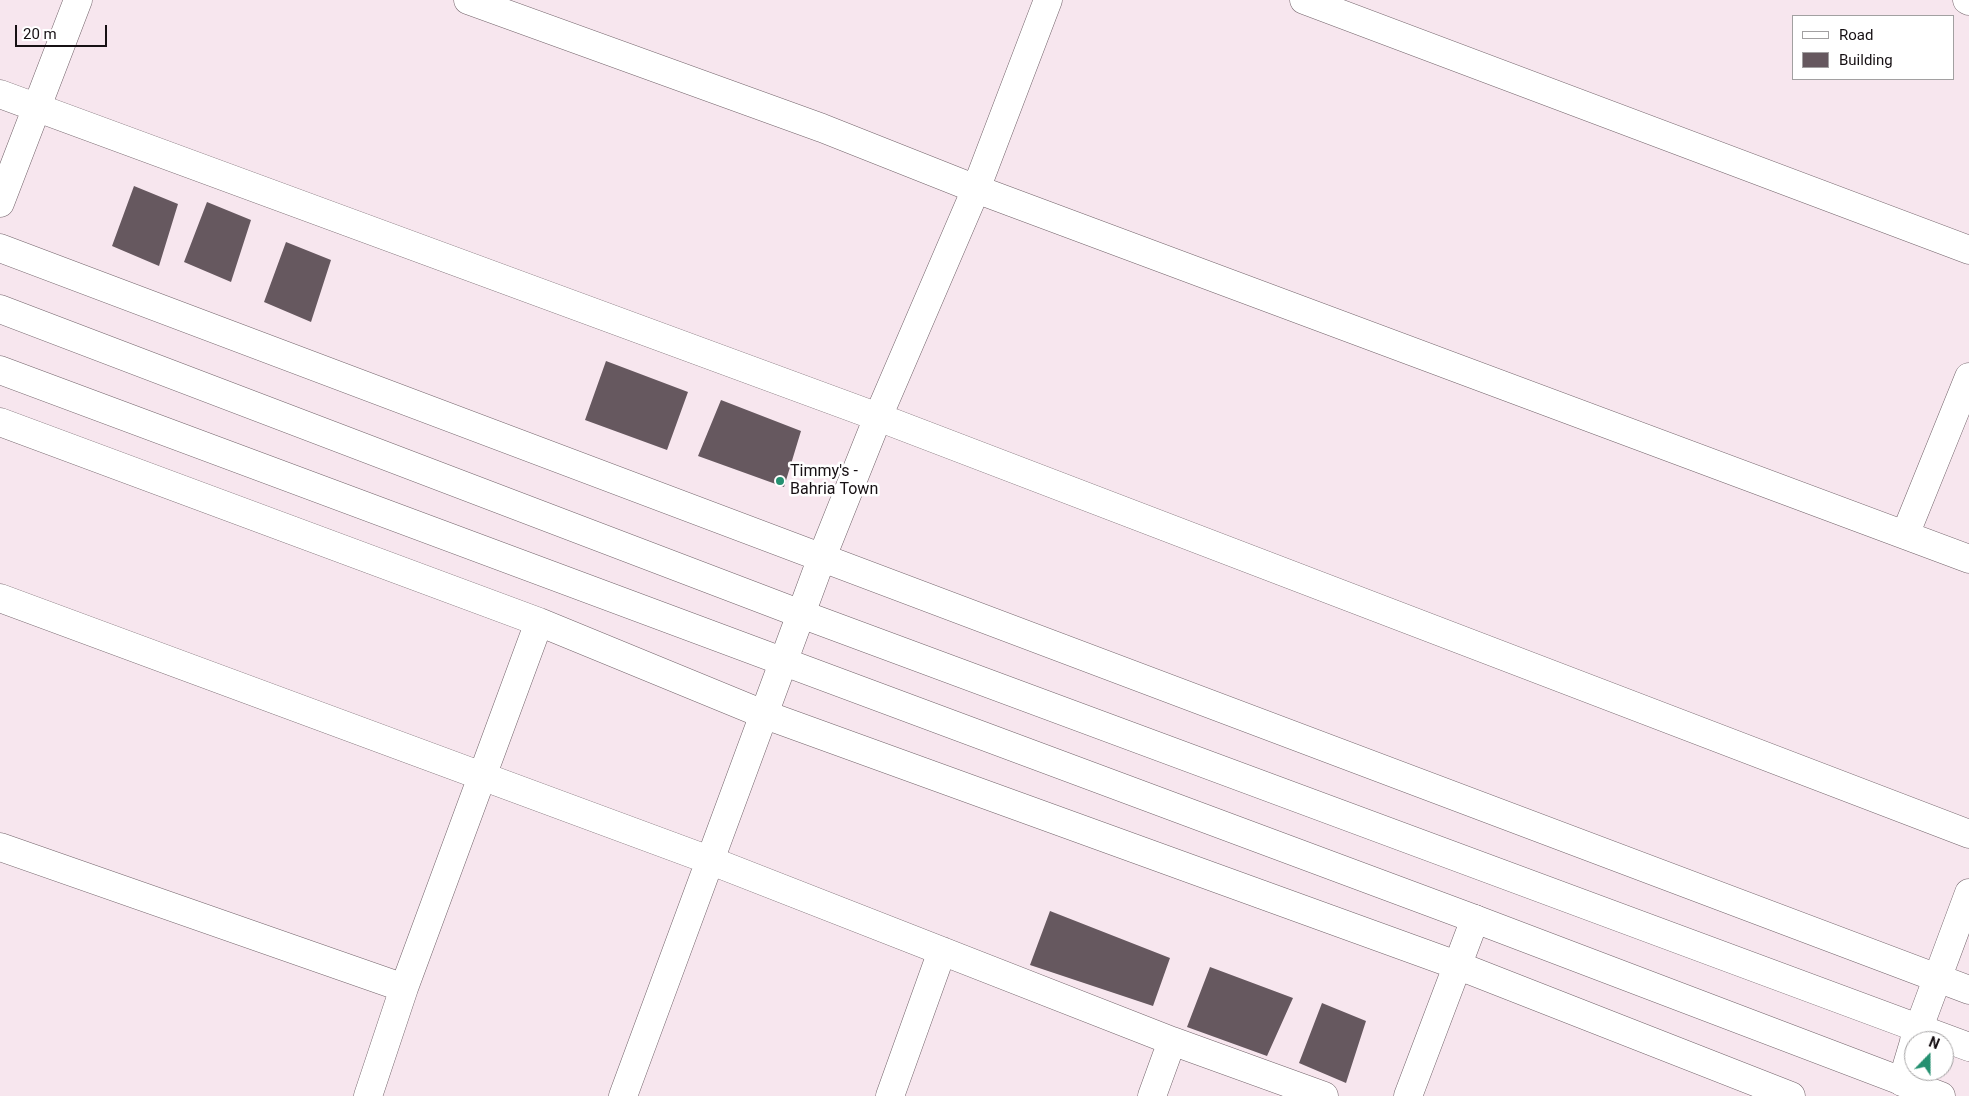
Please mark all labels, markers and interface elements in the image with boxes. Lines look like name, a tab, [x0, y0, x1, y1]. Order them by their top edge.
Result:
scale bar	[18, 15, 110, 47]
legend	[1792, 15, 1954, 80]
text: 20 m	[23, 25, 57, 43]
text: Road	[1839, 26, 1873, 44]
text: Building	[1839, 51, 1893, 69]
place label: Timmy's - Bahria Town	[790, 462, 878, 500]
marker: Timmy's - Bahria Town	[774, 475, 786, 487]
north arrow	[1904, 1031, 1954, 1081]
text: N	[1927, 1034, 1942, 1052]

